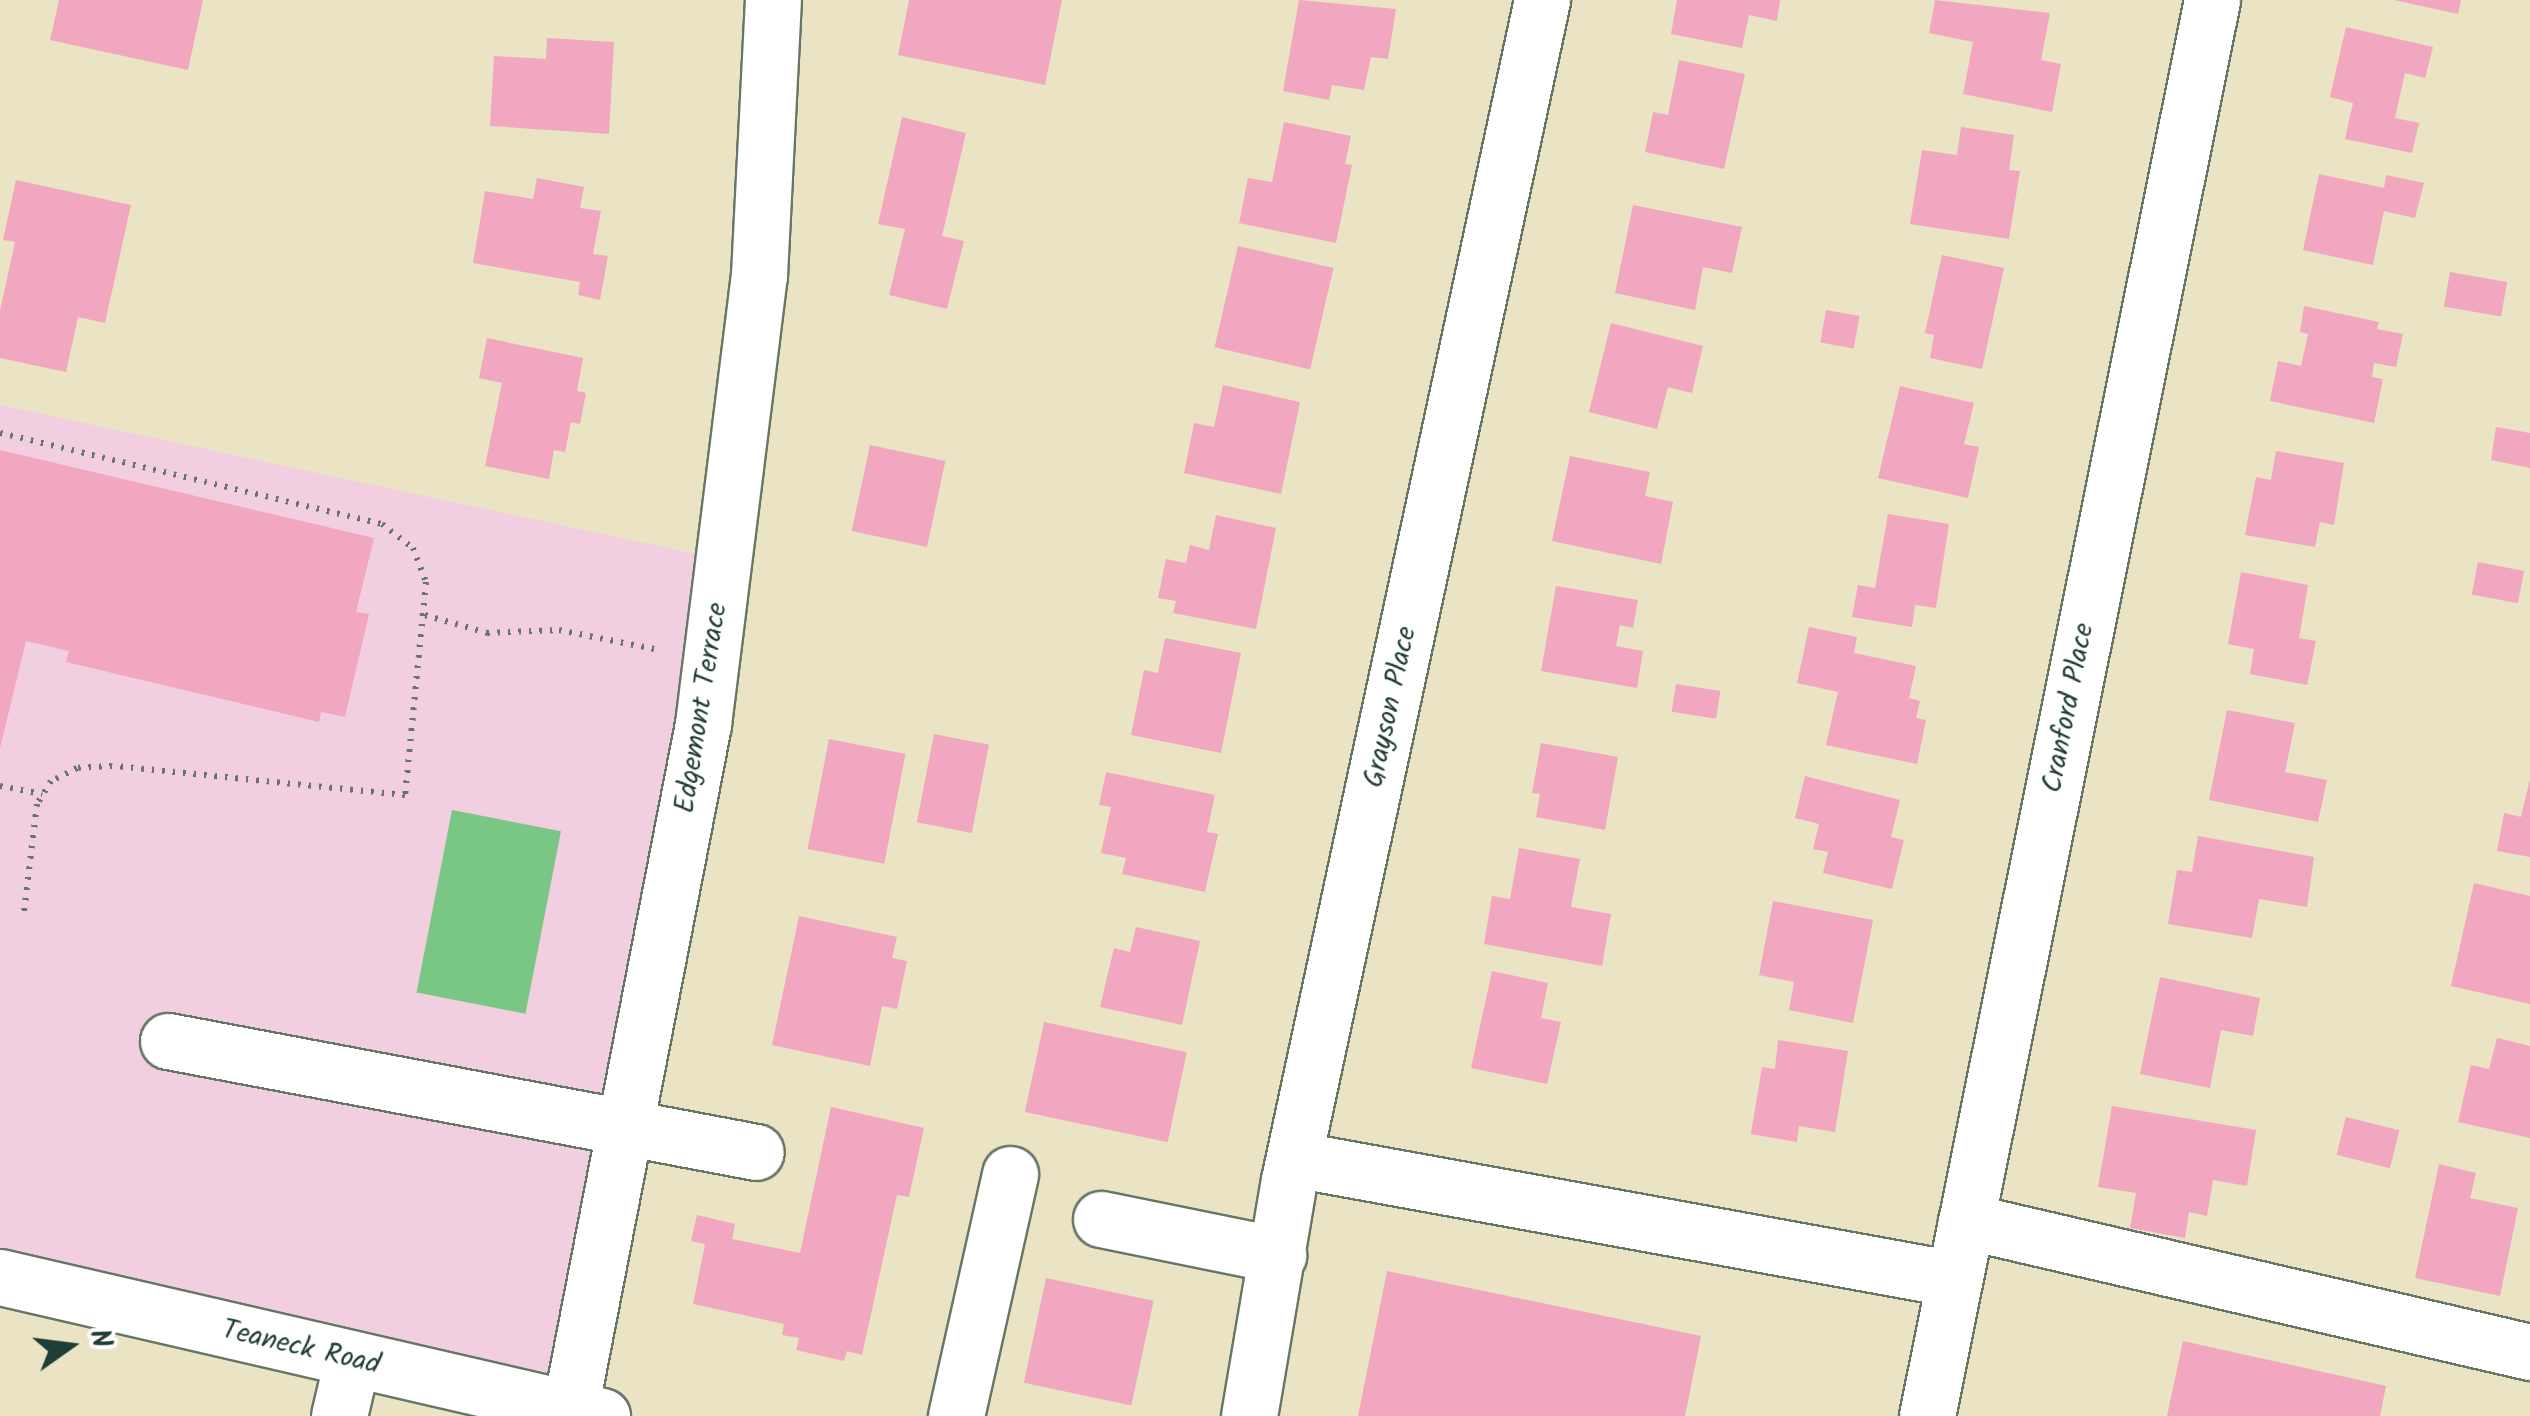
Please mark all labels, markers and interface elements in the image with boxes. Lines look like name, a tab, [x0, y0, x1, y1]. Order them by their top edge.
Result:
street label: Edgemont Terrace	[669, 600, 735, 816]
street label: Cranford Place	[2036, 620, 2102, 796]
street label: Grayson Place	[1358, 623, 1424, 791]
north arrow	[20, 1296, 120, 1396]
street label: Teaneck Road	[219, 1313, 383, 1383]
text: N	[76, 1325, 124, 1353]

